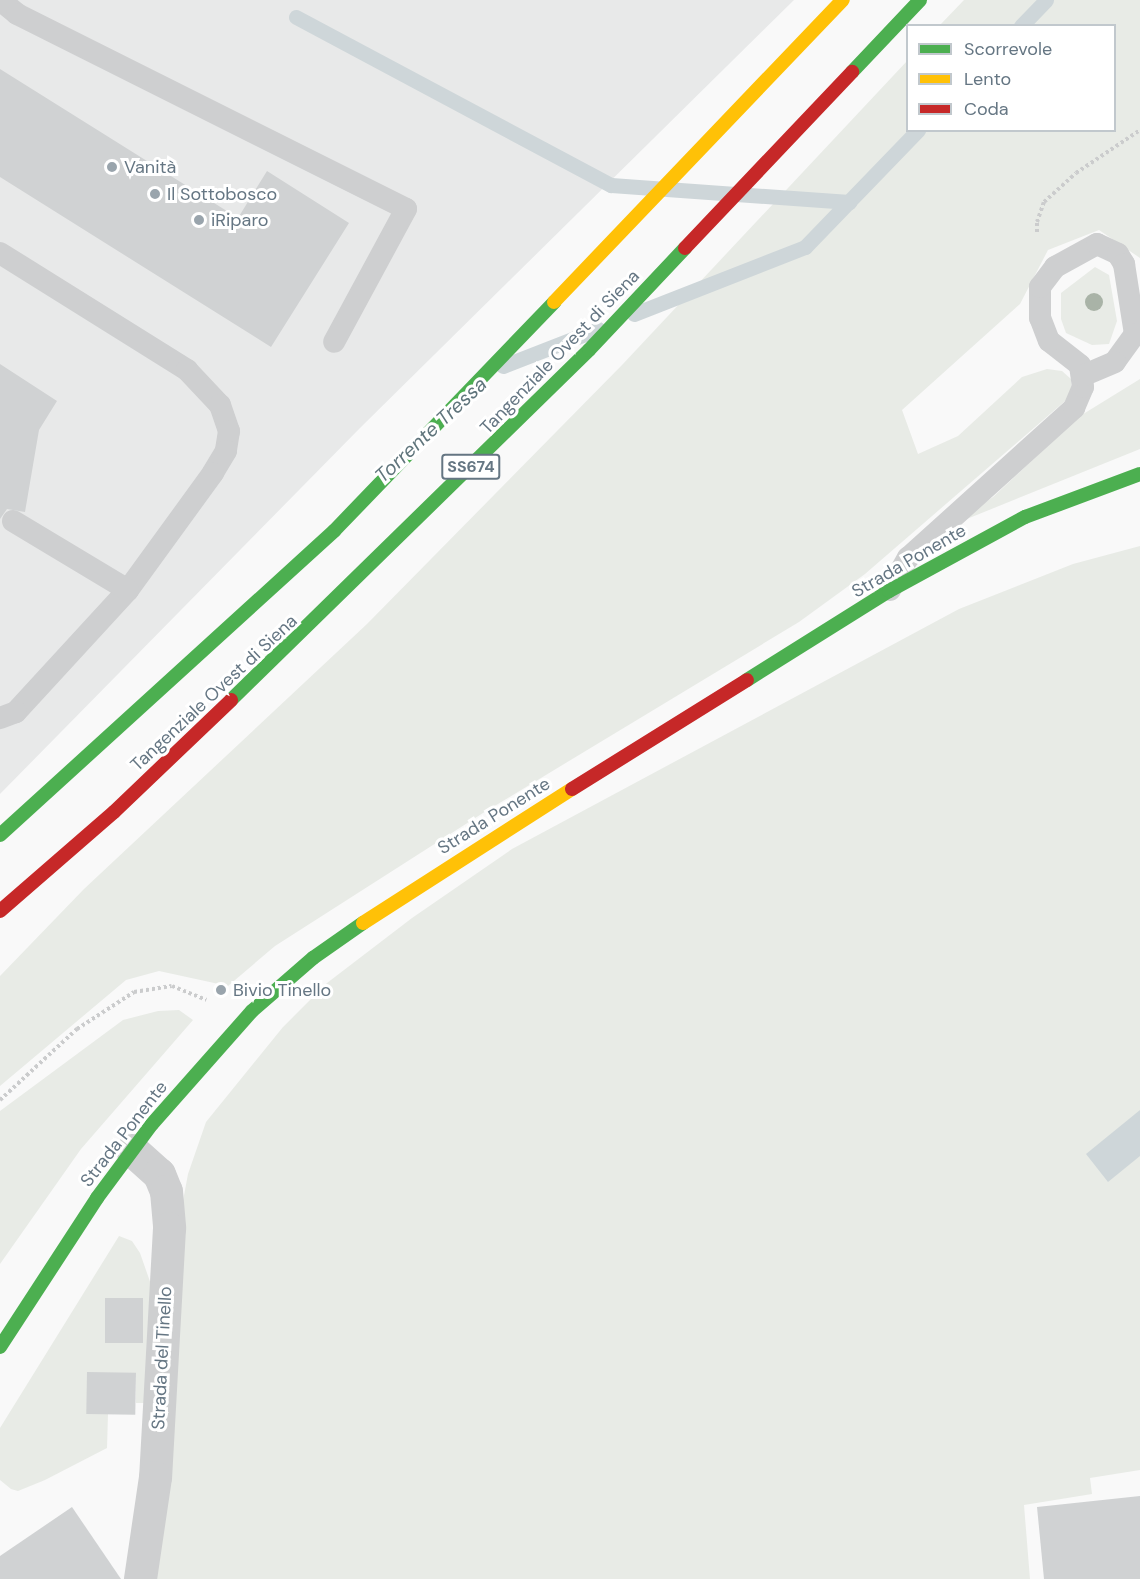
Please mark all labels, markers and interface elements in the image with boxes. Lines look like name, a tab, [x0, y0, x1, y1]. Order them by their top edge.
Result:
legend	[906, 24, 1116, 132]
text: Scorrevole	[964, 37, 1052, 61]
text: Lento	[964, 67, 1011, 91]
text: Coda	[964, 97, 1009, 121]
place label: Vanità	[124, 156, 176, 178]
marker: Vanità	[105, 160, 119, 174]
place label: Il Sottobosco	[167, 183, 277, 205]
marker: Il Sottobosco	[148, 187, 162, 201]
place label: iRiparo	[211, 209, 268, 231]
marker: iRiparo	[192, 213, 206, 227]
street label: Tangenziale Ovest di Siena	[476, 265, 644, 439]
water label: Torrente Tressa	[370, 372, 492, 488]
road number: SS674	[441, 454, 501, 480]
street label: Strada Ponente	[848, 520, 970, 602]
street label: Tangenziale Ovest di Siena	[126, 610, 302, 776]
street label: Strada Ponente	[434, 773, 554, 859]
place label: Bivio Tinello	[233, 979, 331, 1001]
marker: Bivio Tinello	[214, 983, 228, 997]
street label: Strada Ponente	[76, 1077, 172, 1191]
street label: Strada del Tinello	[147, 1286, 177, 1430]

